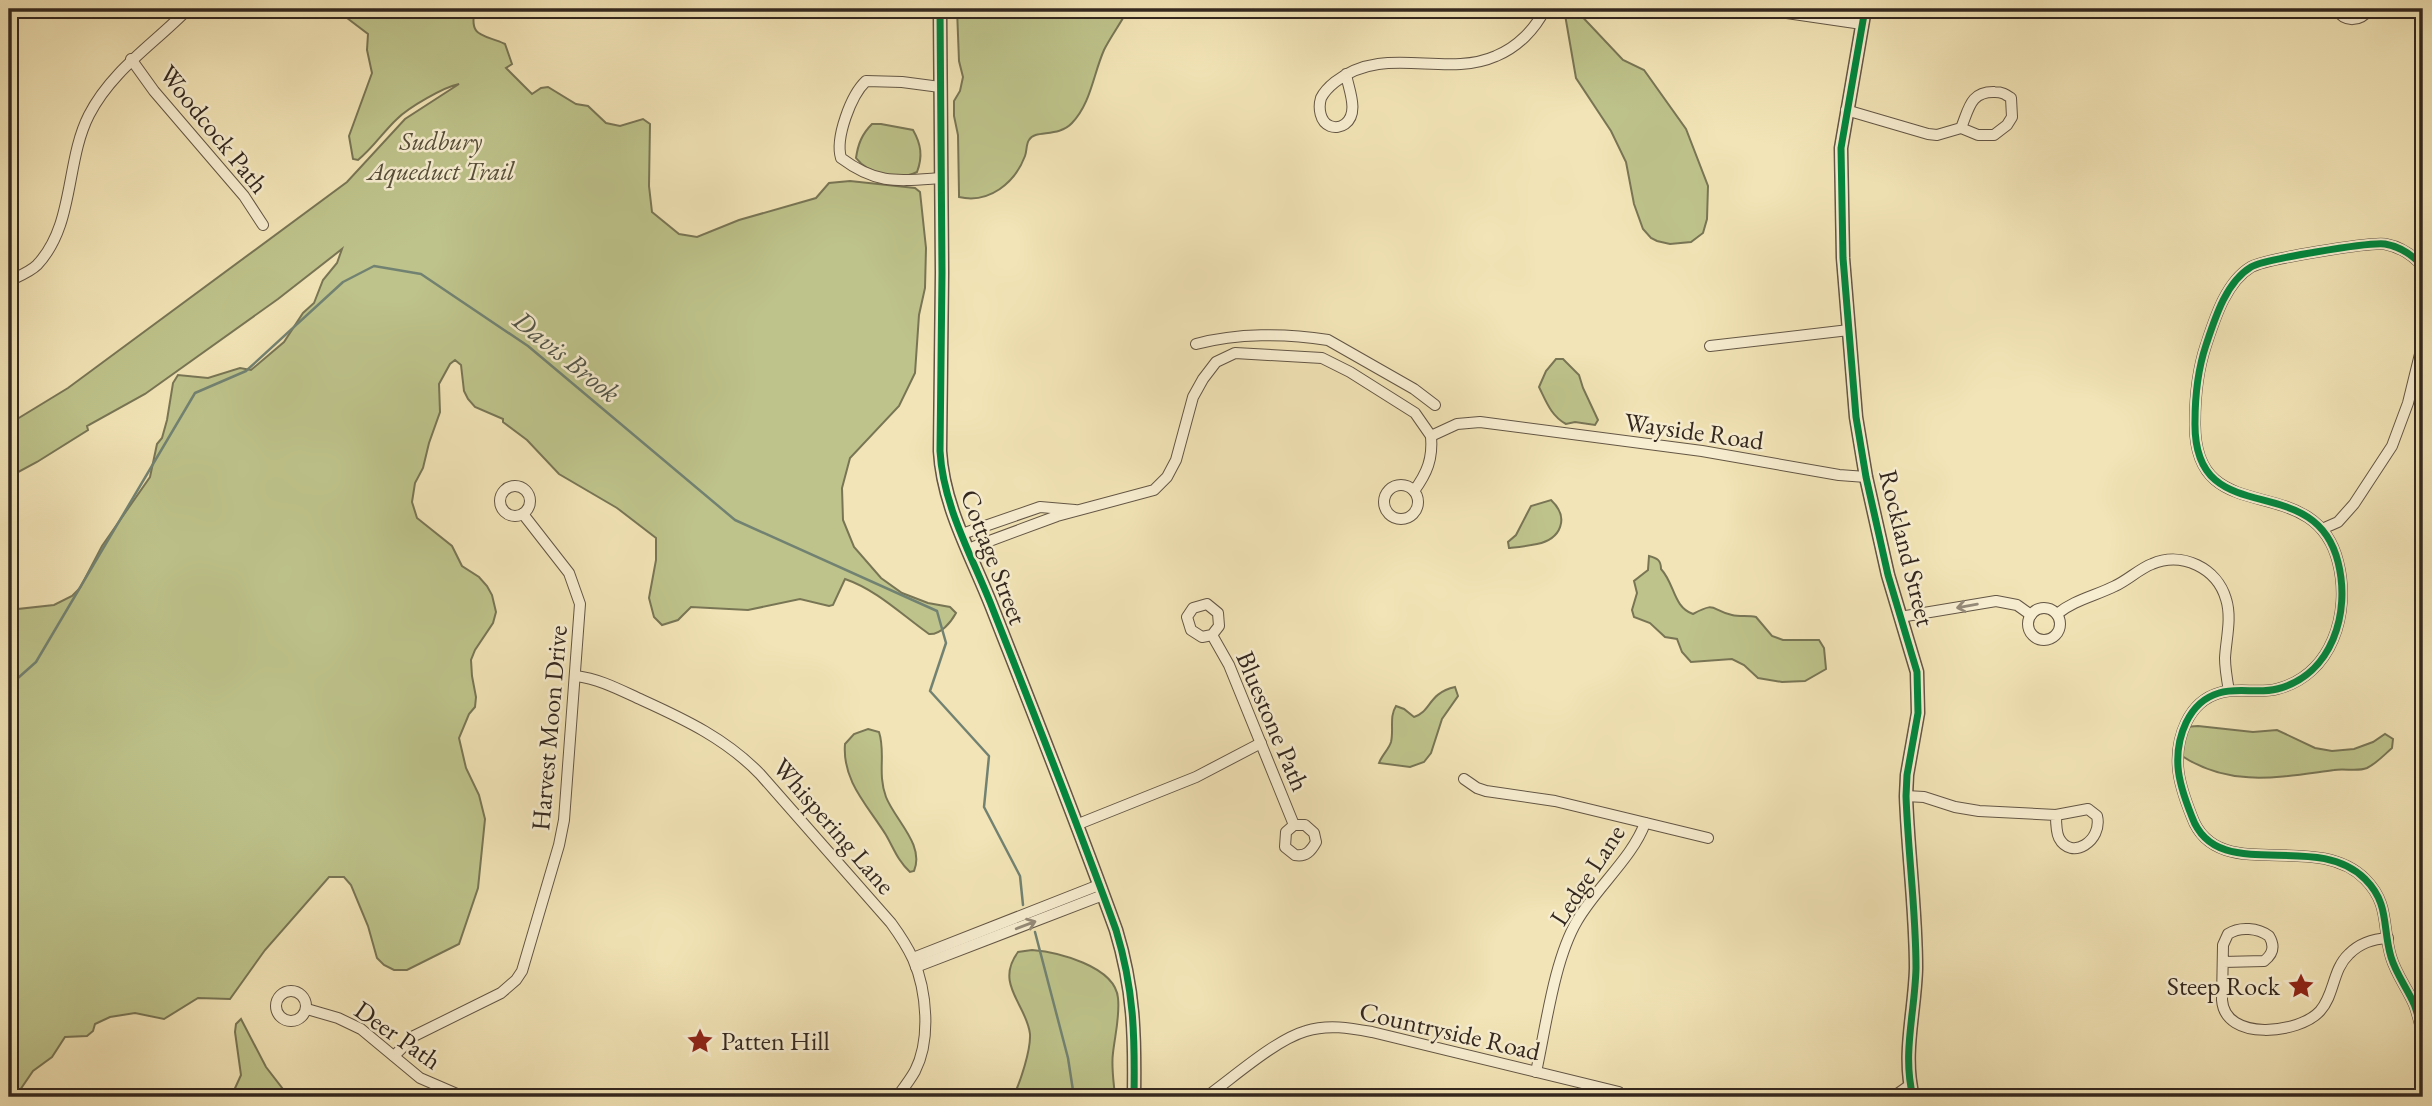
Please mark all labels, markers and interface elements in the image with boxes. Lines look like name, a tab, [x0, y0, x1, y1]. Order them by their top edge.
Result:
street label: Woodcock Path	[152, 58, 276, 200]
park label: Sudbury Aqueduct Trail	[366, 124, 515, 189]
water label: Davis Brook	[505, 301, 628, 410]
street label: Wayside Road	[1622, 404, 1767, 458]
street label: Rockland Street	[1871, 466, 1943, 630]
street label: Cottage Street	[953, 485, 1035, 629]
one-way arrow	[1956, 600, 1979, 613]
street label: Harvest Moon Drive	[523, 624, 575, 832]
street label: Bluestone Path	[1228, 646, 1318, 796]
street label: Whispering Lane	[765, 751, 903, 901]
street label: Ledge Lane	[1542, 818, 1632, 932]
one-way arrow	[1014, 917, 1036, 930]
place label: Steep Rock	[2167, 969, 2281, 1003]
place icon: Steep Rock	[2286, 971, 2316, 1001]
street label: Deer Path	[348, 993, 448, 1077]
street label: Countryside Road	[1356, 994, 1545, 1069]
place label: Patten Hill	[721, 1024, 830, 1058]
place icon: Patten Hill	[685, 1026, 715, 1056]

